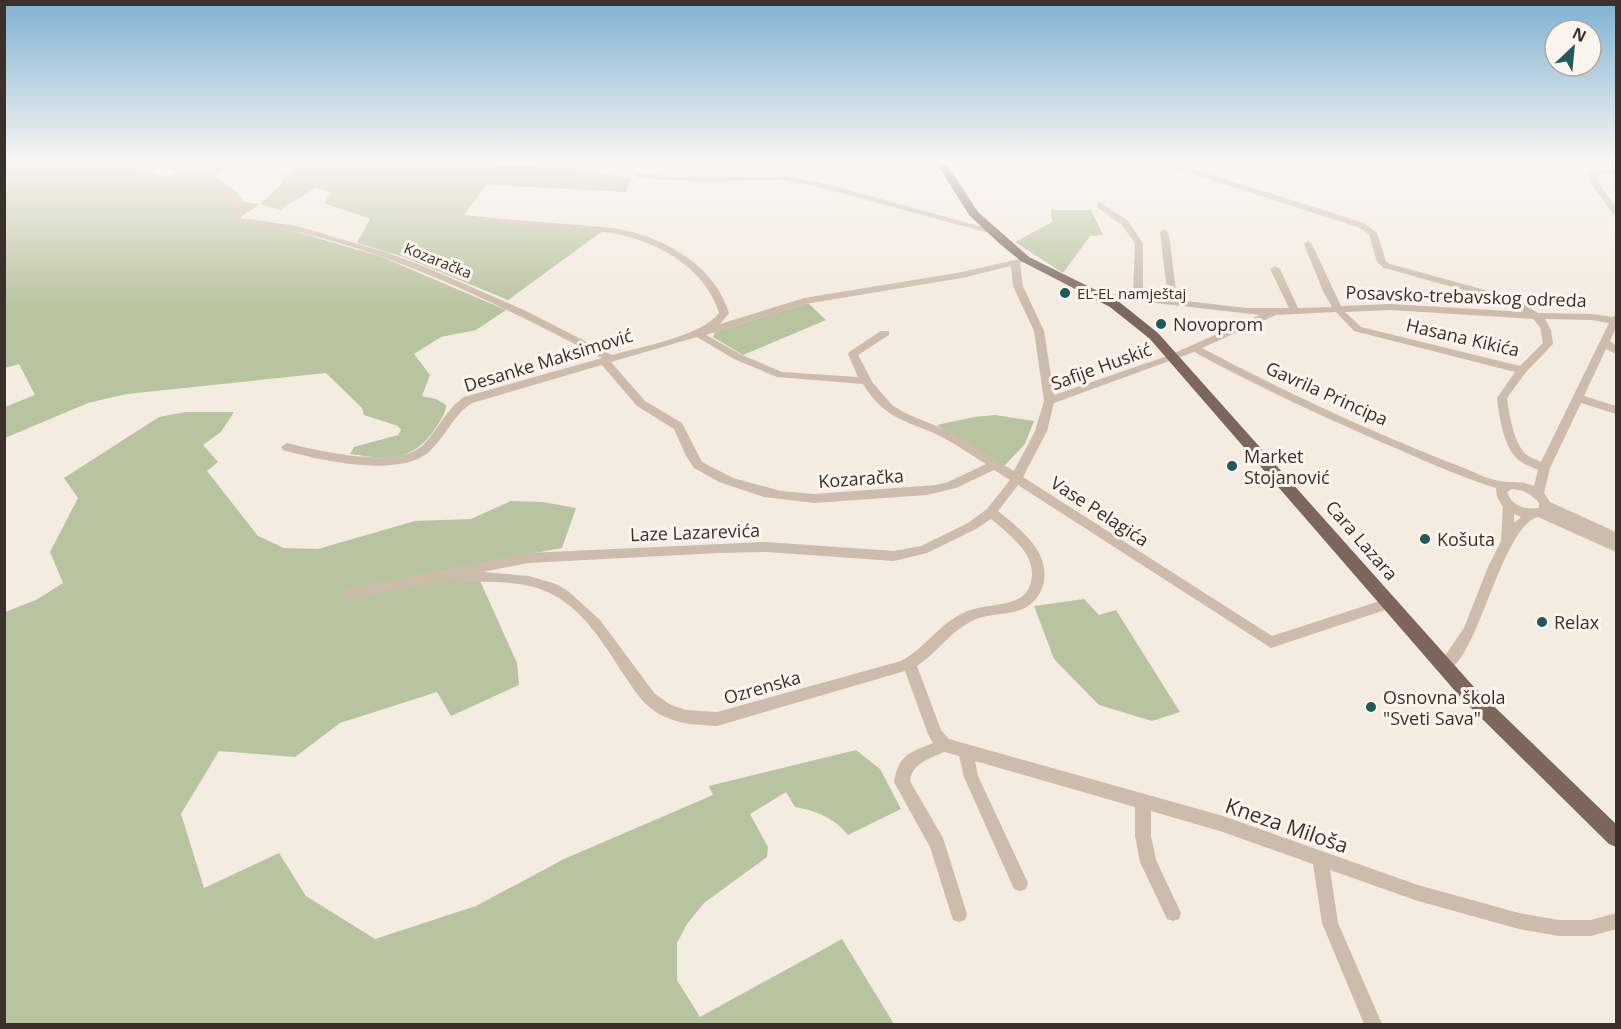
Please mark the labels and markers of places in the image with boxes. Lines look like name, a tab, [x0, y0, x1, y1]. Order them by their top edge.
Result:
place label: EL-EL namještaj	[1077, 283, 1186, 303]
marker: EL-EL namještaj	[1058, 286, 1072, 300]
place label: Novoprom	[1173, 312, 1263, 336]
marker: Novoprom	[1154, 317, 1168, 331]
place label: Market Stojanović	[1244, 444, 1330, 489]
marker: Market Stojanović	[1225, 459, 1239, 473]
place label: Košuta	[1437, 527, 1495, 551]
marker: Košuta	[1418, 532, 1432, 546]
place label: Relax	[1554, 610, 1600, 634]
marker: Relax	[1535, 615, 1549, 629]
place label: Osnovna škola "Sveti Sava"	[1383, 685, 1506, 730]
marker: Osnovna škola "Sveti Sava"	[1364, 700, 1378, 714]

